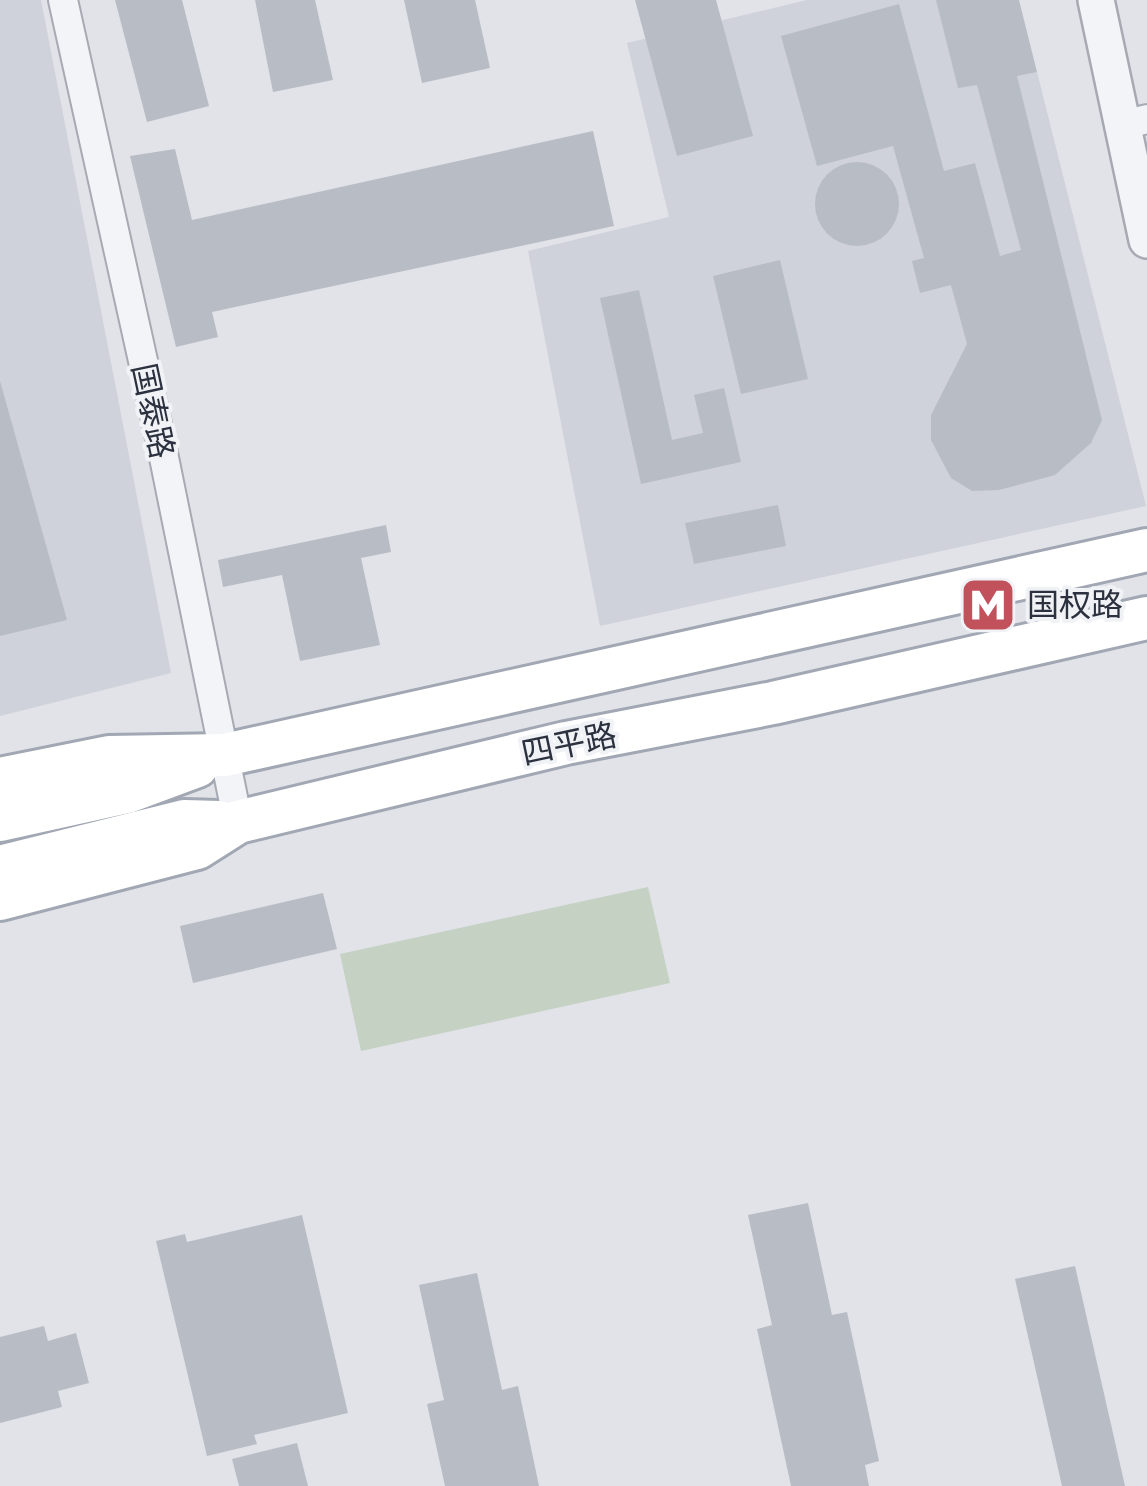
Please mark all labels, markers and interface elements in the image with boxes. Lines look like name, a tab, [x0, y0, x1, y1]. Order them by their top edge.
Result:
street label: 国泰路	[124, 360, 182, 462]
metro station icon: 国权路	[958, 575, 1018, 635]
place label: 国权路	[1027, 586, 1123, 624]
street label: 四平路	[518, 715, 620, 773]

